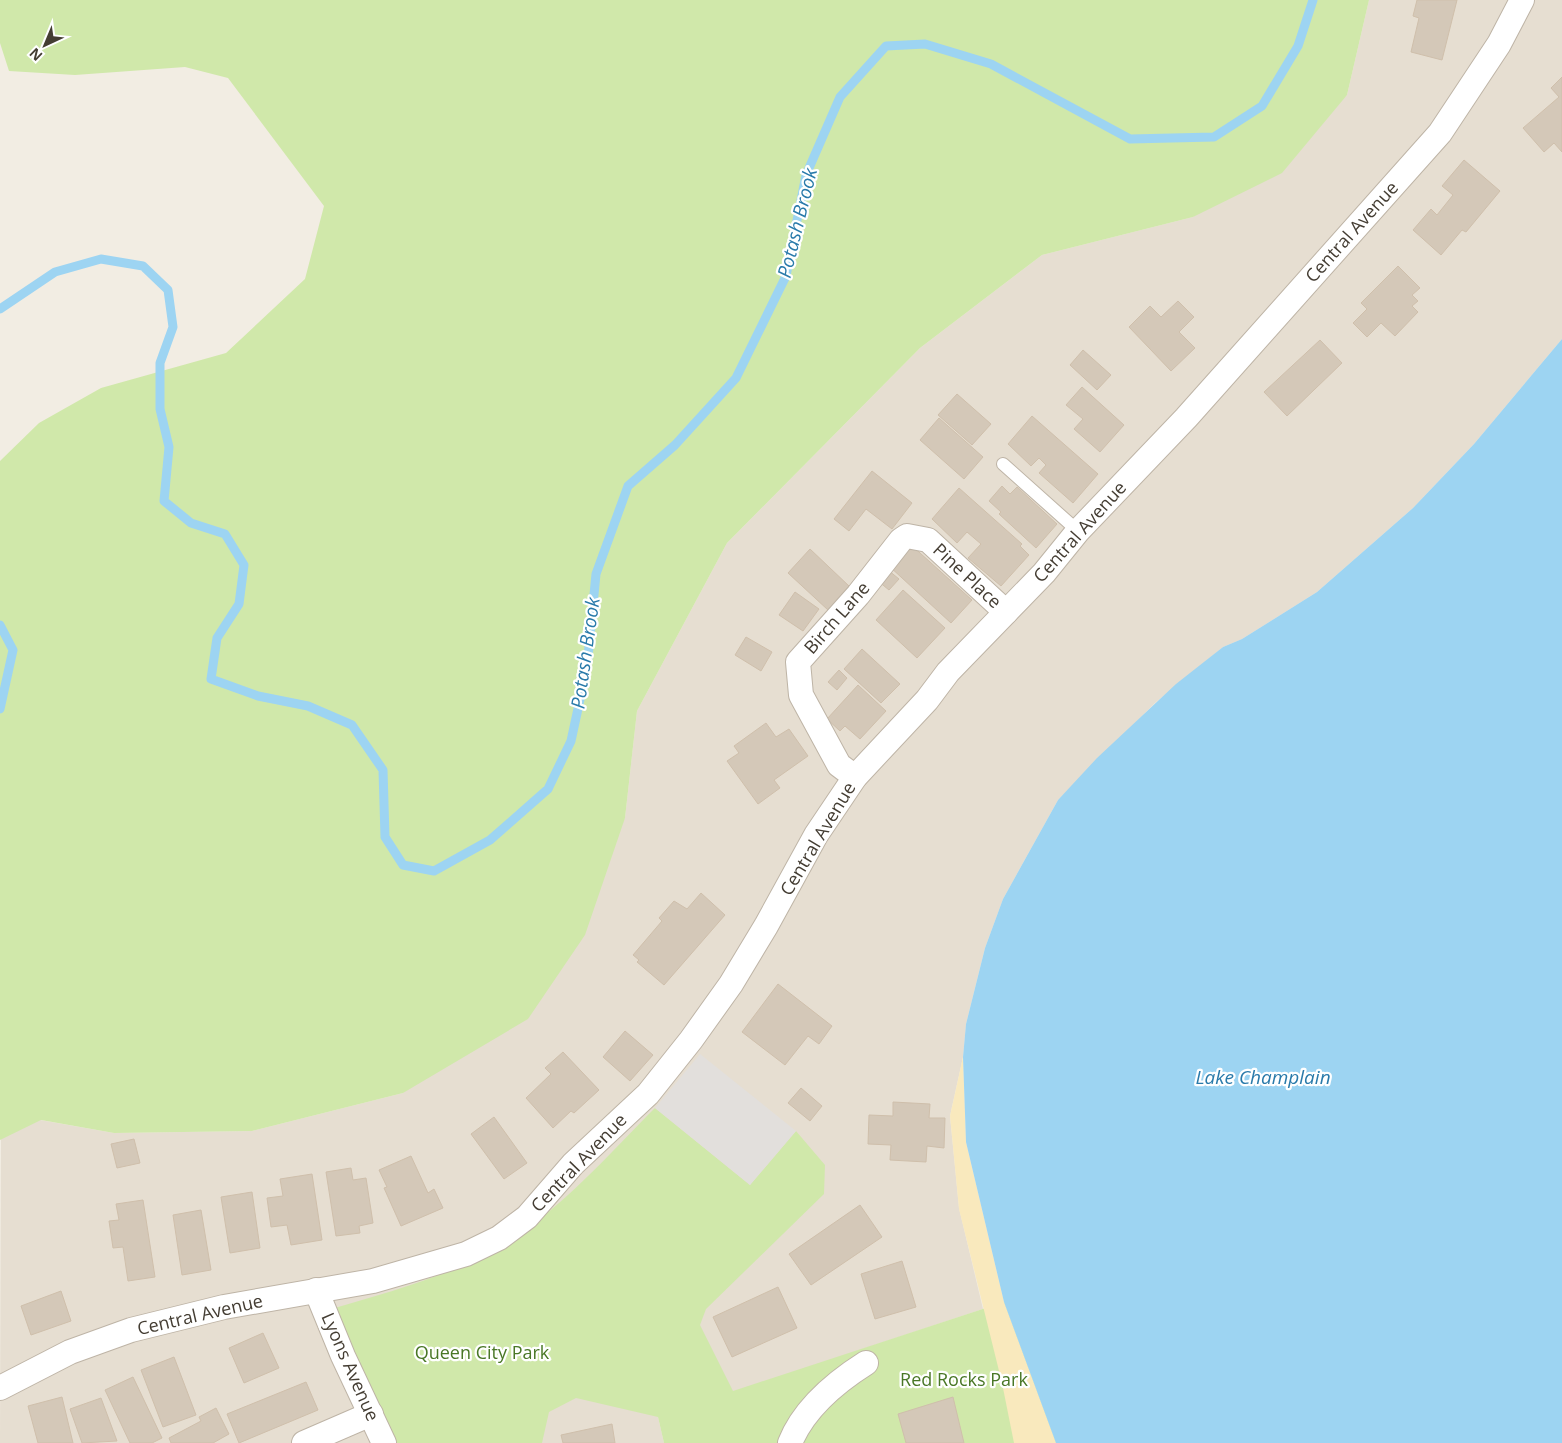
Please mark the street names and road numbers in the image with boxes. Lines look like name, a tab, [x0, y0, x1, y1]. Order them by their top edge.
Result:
street label: Central Avenue	[1299, 176, 1403, 287]
street label: Central Avenue	[1027, 476, 1131, 587]
street label: Pine Place	[928, 537, 1007, 613]
street label: Birch Lane	[798, 576, 874, 659]
street label: Central Avenue	[774, 777, 860, 900]
street label: Central Avenue	[525, 1108, 631, 1217]
street label: Central Avenue	[135, 1288, 265, 1340]
street label: Lyons Avenue	[316, 1309, 386, 1425]

